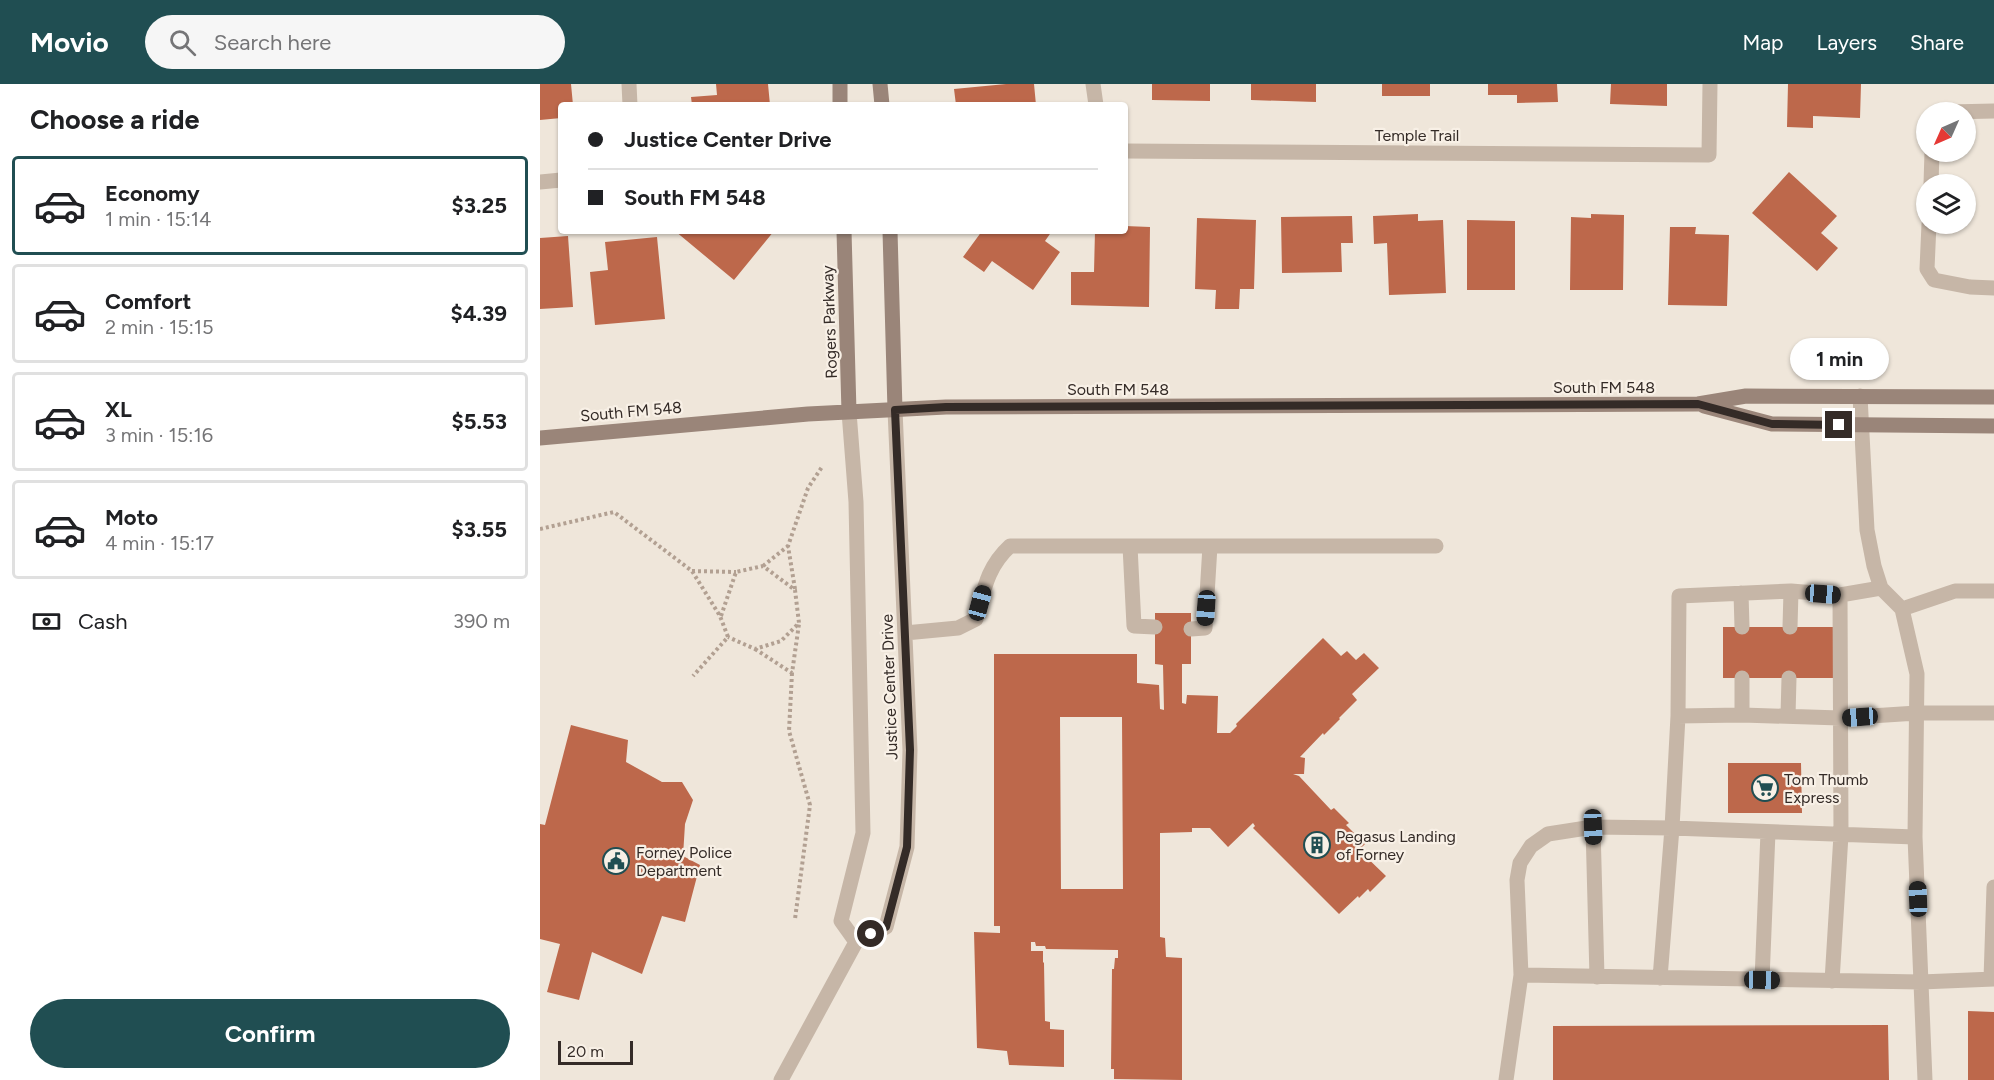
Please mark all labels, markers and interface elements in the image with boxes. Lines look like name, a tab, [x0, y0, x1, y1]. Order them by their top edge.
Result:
search box	[145, 15, 565, 69]
text: Movio	[30, 25, 109, 59]
icon: search	[166, 26, 199, 59]
text: Search here	[214, 29, 331, 56]
text: Map	[1743, 30, 1783, 55]
text: Layers	[1816, 30, 1877, 55]
text: Share	[1910, 30, 1964, 55]
north arrow	[1916, 102, 1976, 162]
map controls	[1916, 102, 1976, 234]
text: Choose a ride	[30, 103, 199, 136]
text: Justice Center Drive	[624, 126, 832, 153]
street label: Temple Trail	[1375, 126, 1459, 145]
button: layers	[1916, 174, 1976, 234]
icon: car	[33, 179, 87, 233]
text: Economy	[105, 180, 200, 207]
text: South FM 548	[624, 184, 766, 211]
text: $3.25	[452, 192, 507, 219]
text: 1 min · 15:14	[105, 207, 211, 231]
street label: Rogers Parkway	[818, 264, 841, 379]
icon: car	[33, 287, 87, 341]
text: Comfort	[105, 288, 191, 315]
text: $4.39	[450, 300, 507, 327]
text: 2 min · 15:15	[105, 315, 213, 339]
callout: 1 min	[1790, 338, 1888, 380]
text: 1 min	[1816, 347, 1863, 371]
street label: South FM 548	[1553, 378, 1655, 397]
street label: South FM 548	[1067, 380, 1169, 399]
icon: car	[33, 395, 87, 449]
text: XL	[105, 396, 132, 423]
street label: South FM 548	[579, 398, 683, 425]
text: $5.53	[452, 408, 507, 435]
route end	[1825, 411, 1852, 438]
text: 3 min · 15:16	[105, 423, 213, 447]
icon: car	[33, 503, 87, 557]
text: Moto	[105, 504, 158, 531]
text: $3.55	[452, 516, 507, 543]
text: 4 min · 15:17	[105, 531, 214, 555]
car	[967, 583, 993, 623]
car	[1804, 584, 1842, 604]
car	[1196, 589, 1216, 627]
icon: cash	[30, 605, 63, 638]
text: Cash	[78, 608, 128, 635]
text: 390 m	[453, 609, 510, 633]
street label: Justice Center Drive	[877, 613, 902, 760]
car	[1841, 707, 1879, 727]
place label: Tom Thumb Express	[1784, 770, 1868, 807]
supermarket icon: Tom Thumb Express	[1750, 773, 1780, 803]
car	[1583, 809, 1603, 845]
place label: Pegasus Landing of Forney	[1336, 827, 1456, 864]
building icon: Pegasus Landing of Forney	[1302, 830, 1332, 860]
place label: Forney Police Department	[636, 843, 732, 880]
public building icon: Forney Police Department	[601, 846, 631, 876]
car	[1908, 881, 1928, 917]
route start	[857, 920, 884, 947]
car	[1744, 971, 1780, 989]
button: Confirm	[30, 999, 510, 1068]
scale bar	[558, 1038, 633, 1066]
text: 20 m	[567, 1042, 604, 1061]

